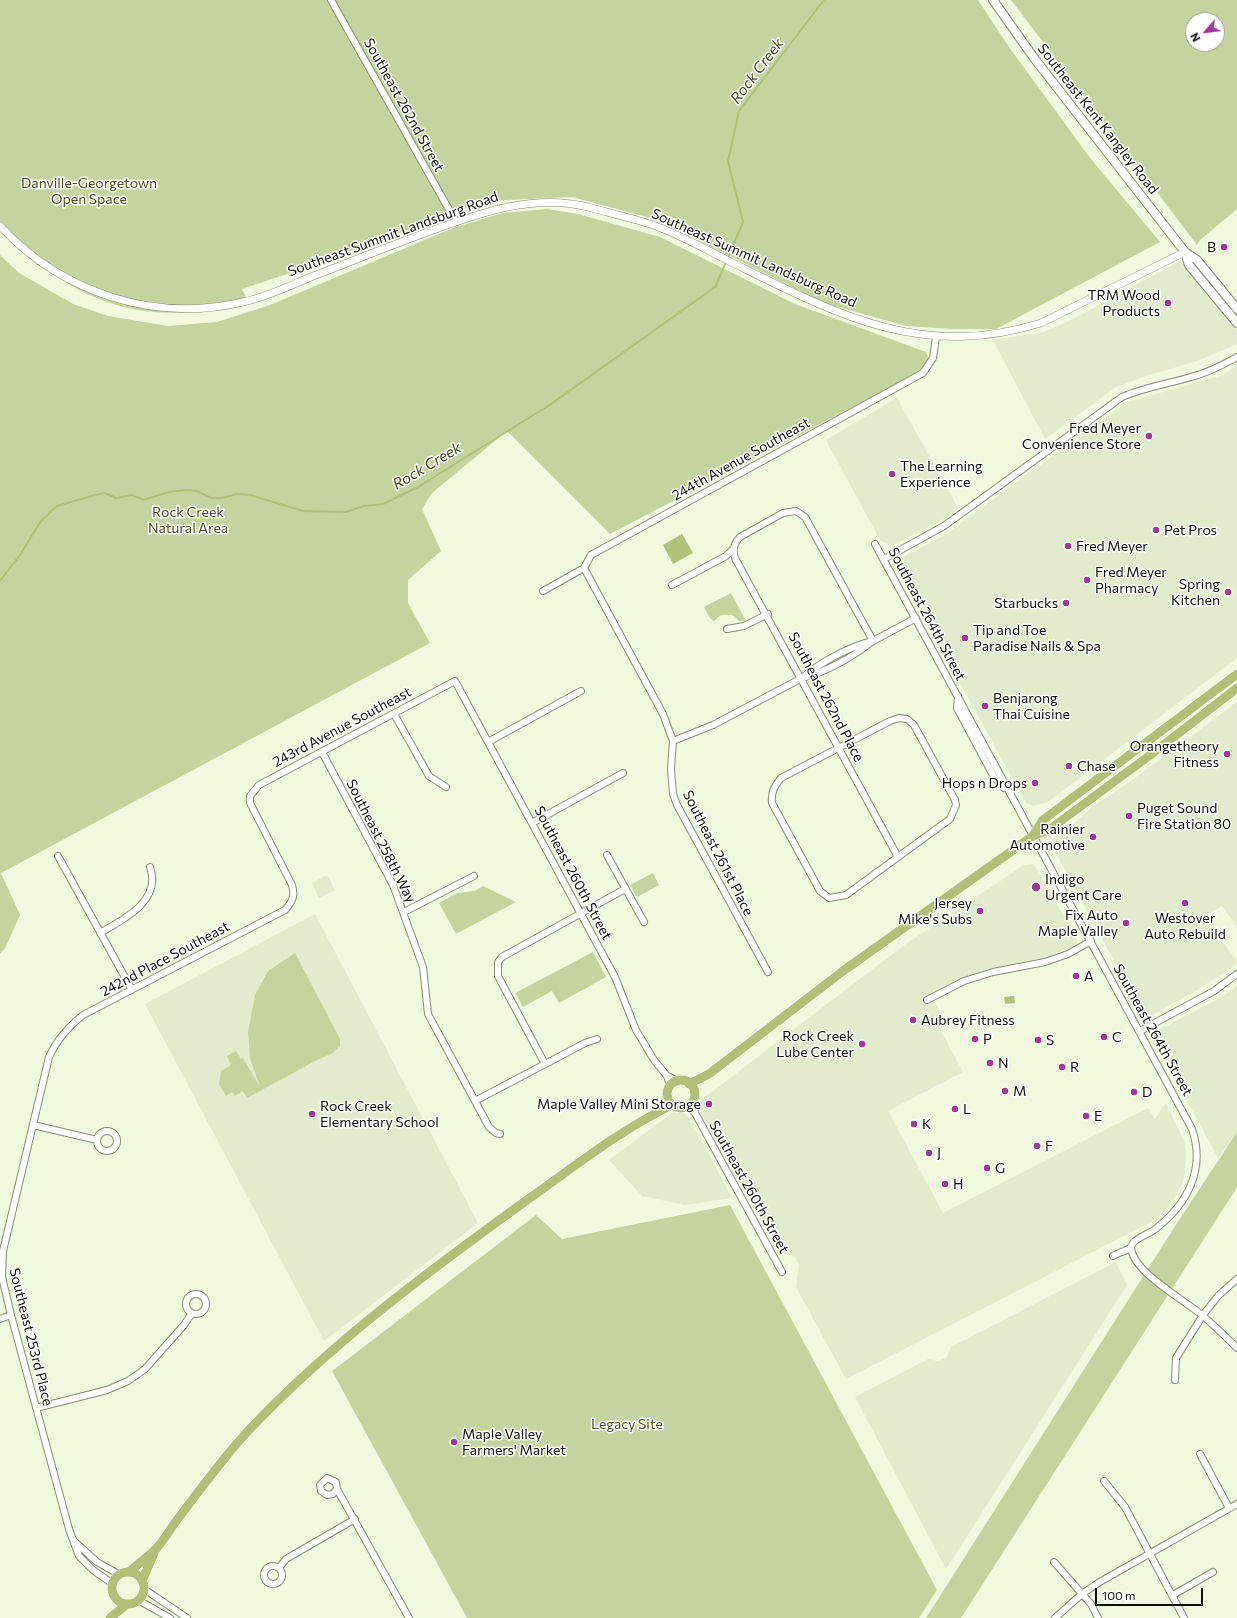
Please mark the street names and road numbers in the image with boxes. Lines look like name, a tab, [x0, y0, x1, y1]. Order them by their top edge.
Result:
street label: Southeast 262nd Street	[360, 35, 448, 175]
street label: Southeast Kent Kangley Road	[1034, 41, 1162, 197]
street label: Southeast Summit Landsburg Road	[286, 188, 500, 280]
street label: Southeast Summit Landsburg Road	[649, 205, 859, 311]
street label: 244th Avenue Southeast	[669, 414, 813, 504]
street label: Southeast 264th Street	[885, 545, 969, 683]
street label: Southeast 262nd Place	[785, 629, 867, 765]
street label: 243rd Avenue Southeast	[270, 683, 414, 771]
street label: Southeast 258th Way	[343, 776, 419, 906]
street label: Southeast 261st Place	[679, 787, 757, 919]
street label: Southeast 260th Street	[531, 803, 615, 943]
street label: 242nd Place Southeast	[98, 918, 232, 1000]
street label: Southeast 264th Street	[1110, 961, 1196, 1099]
street label: Southeast 260th Street	[706, 1118, 792, 1256]
street label: Southeast 253rd Place	[6, 1266, 56, 1408]

